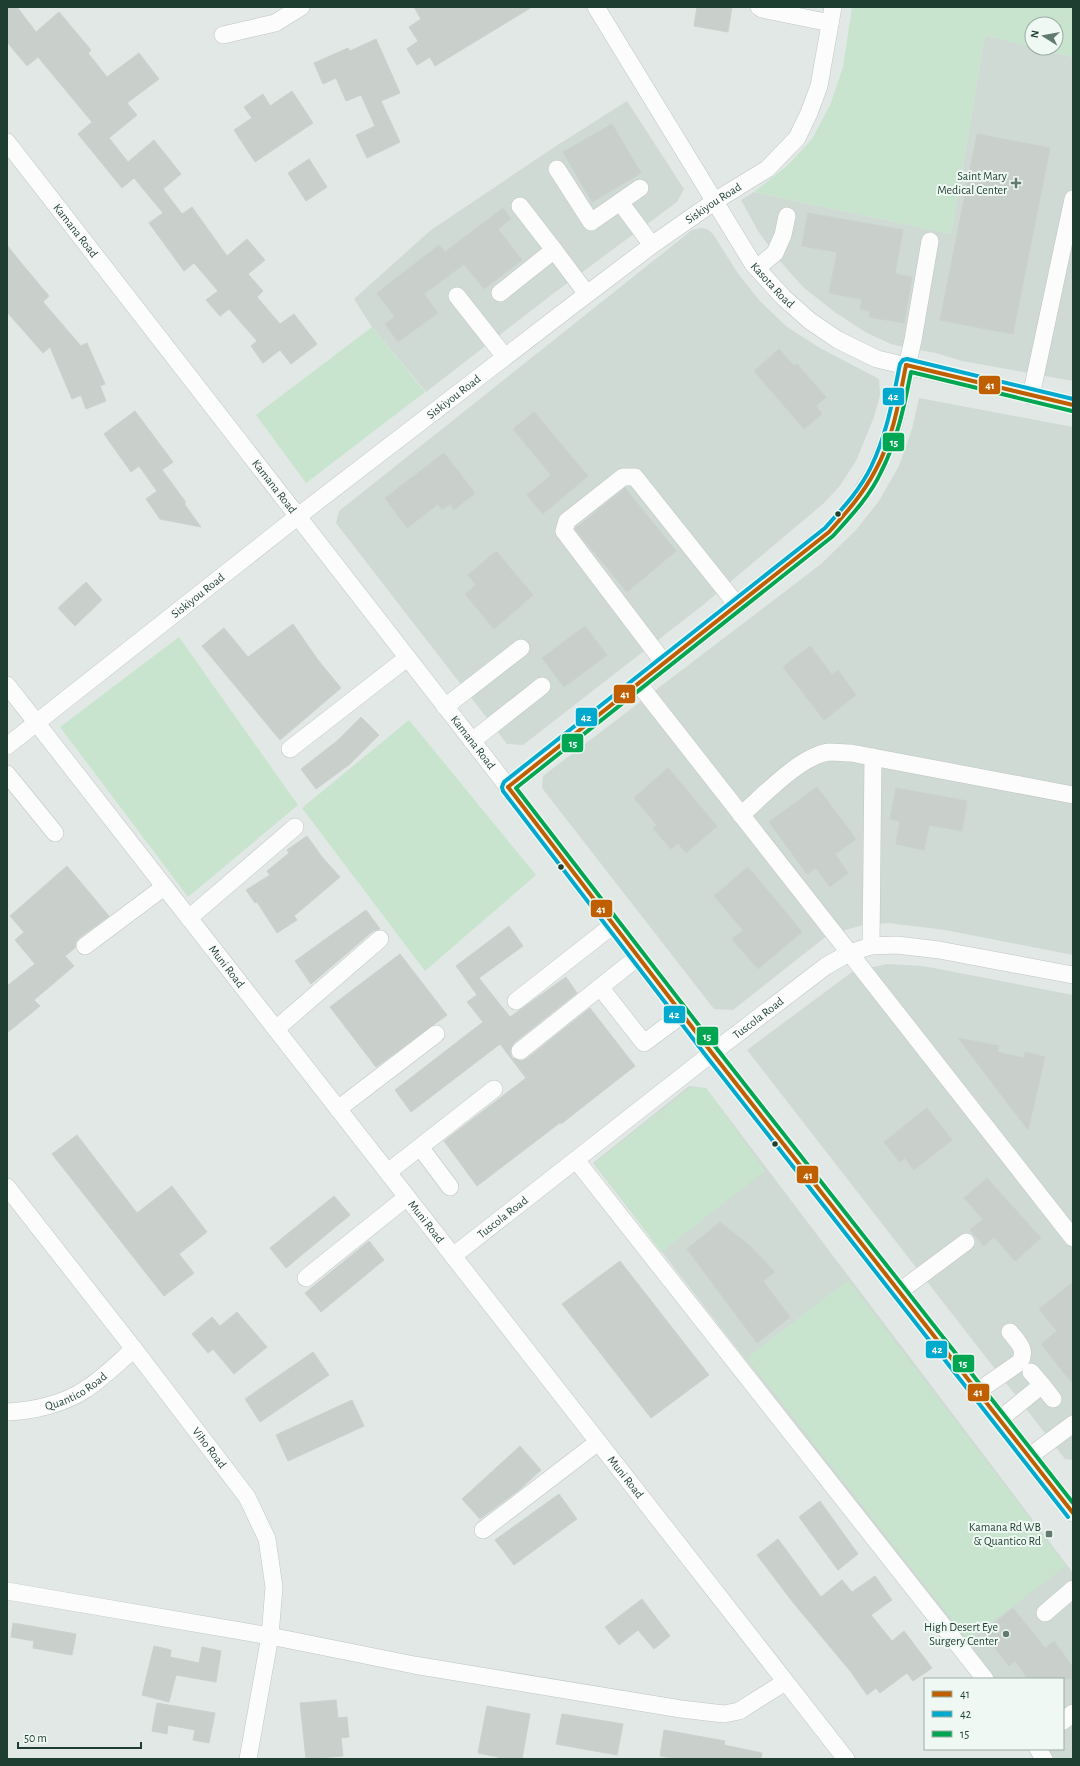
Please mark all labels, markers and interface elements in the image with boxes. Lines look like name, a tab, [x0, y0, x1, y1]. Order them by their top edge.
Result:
north arrow	[1024, 16, 1064, 56]
text: N	[1029, 29, 1041, 39]
place label: Saint Mary Medical Center	[937, 170, 1007, 196]
marker: Saint Mary Medical Center	[1010, 177, 1022, 189]
street label: Siskiyou Road	[683, 180, 743, 226]
street label: Kamana Road	[51, 201, 100, 260]
street label: Kasota Road	[749, 260, 797, 310]
street label: Siskiyou Road	[424, 372, 483, 421]
line badge: 41	[978, 375, 1001, 395]
text: 41	[985, 380, 995, 391]
line badge: 42	[882, 387, 905, 406]
text: 42	[888, 391, 898, 402]
line badge: 15	[882, 432, 905, 452]
text: 15	[890, 437, 899, 448]
street label: Kamana Road	[250, 457, 299, 516]
unlabelled marker	[833, 509, 843, 519]
street label: Siskiyou Road	[169, 571, 227, 620]
line badge: 41	[613, 684, 636, 704]
text: 41	[620, 689, 630, 700]
line badge: 42	[575, 707, 598, 727]
text: 42	[581, 712, 591, 723]
street label: Kamana Road	[449, 713, 498, 771]
line badge: 15	[561, 733, 584, 753]
text: 15	[569, 738, 578, 749]
unlabelled marker	[556, 862, 566, 872]
line badge: 41	[590, 899, 613, 918]
text: 41	[596, 904, 606, 915]
street label: Muni Road	[207, 943, 247, 990]
street label: Tuscola Road	[730, 995, 786, 1041]
line badge: 42	[663, 1005, 686, 1024]
text: 42	[669, 1009, 679, 1020]
line badge: 15	[696, 1026, 719, 1046]
text: 15	[703, 1031, 712, 1042]
unlabelled marker	[770, 1139, 780, 1149]
line badge: 41	[796, 1165, 819, 1184]
text: 41	[803, 1170, 813, 1181]
street label: Tuscola Road	[475, 1194, 530, 1241]
street label: Muni Road	[406, 1198, 446, 1245]
line badge: 42	[925, 1340, 948, 1359]
text: 42	[932, 1344, 942, 1355]
line badge: 15	[952, 1354, 975, 1373]
text: 15	[959, 1358, 968, 1369]
street label: Quantico Road	[44, 1370, 109, 1413]
line badge: 41	[967, 1383, 990, 1402]
text: 41	[973, 1387, 983, 1398]
street label: Viho Road	[190, 1425, 229, 1470]
street label: Muni Road	[605, 1453, 646, 1500]
place label: Kamana Rd WB & Quantico Rd	[969, 1521, 1041, 1548]
marker: Kamana Rd WB & Quantico Rd	[1044, 1529, 1054, 1539]
place label: High Desert Eye Surgery Center	[924, 1621, 998, 1648]
marker: High Desert Eye Surgery Center	[1001, 1629, 1011, 1639]
legend	[924, 1678, 1064, 1750]
text: 41	[960, 1688, 970, 1700]
text: 42	[960, 1708, 972, 1720]
scale bar	[18, 1724, 141, 1750]
text: 15	[960, 1728, 969, 1740]
text: 50 m	[24, 1732, 47, 1744]

